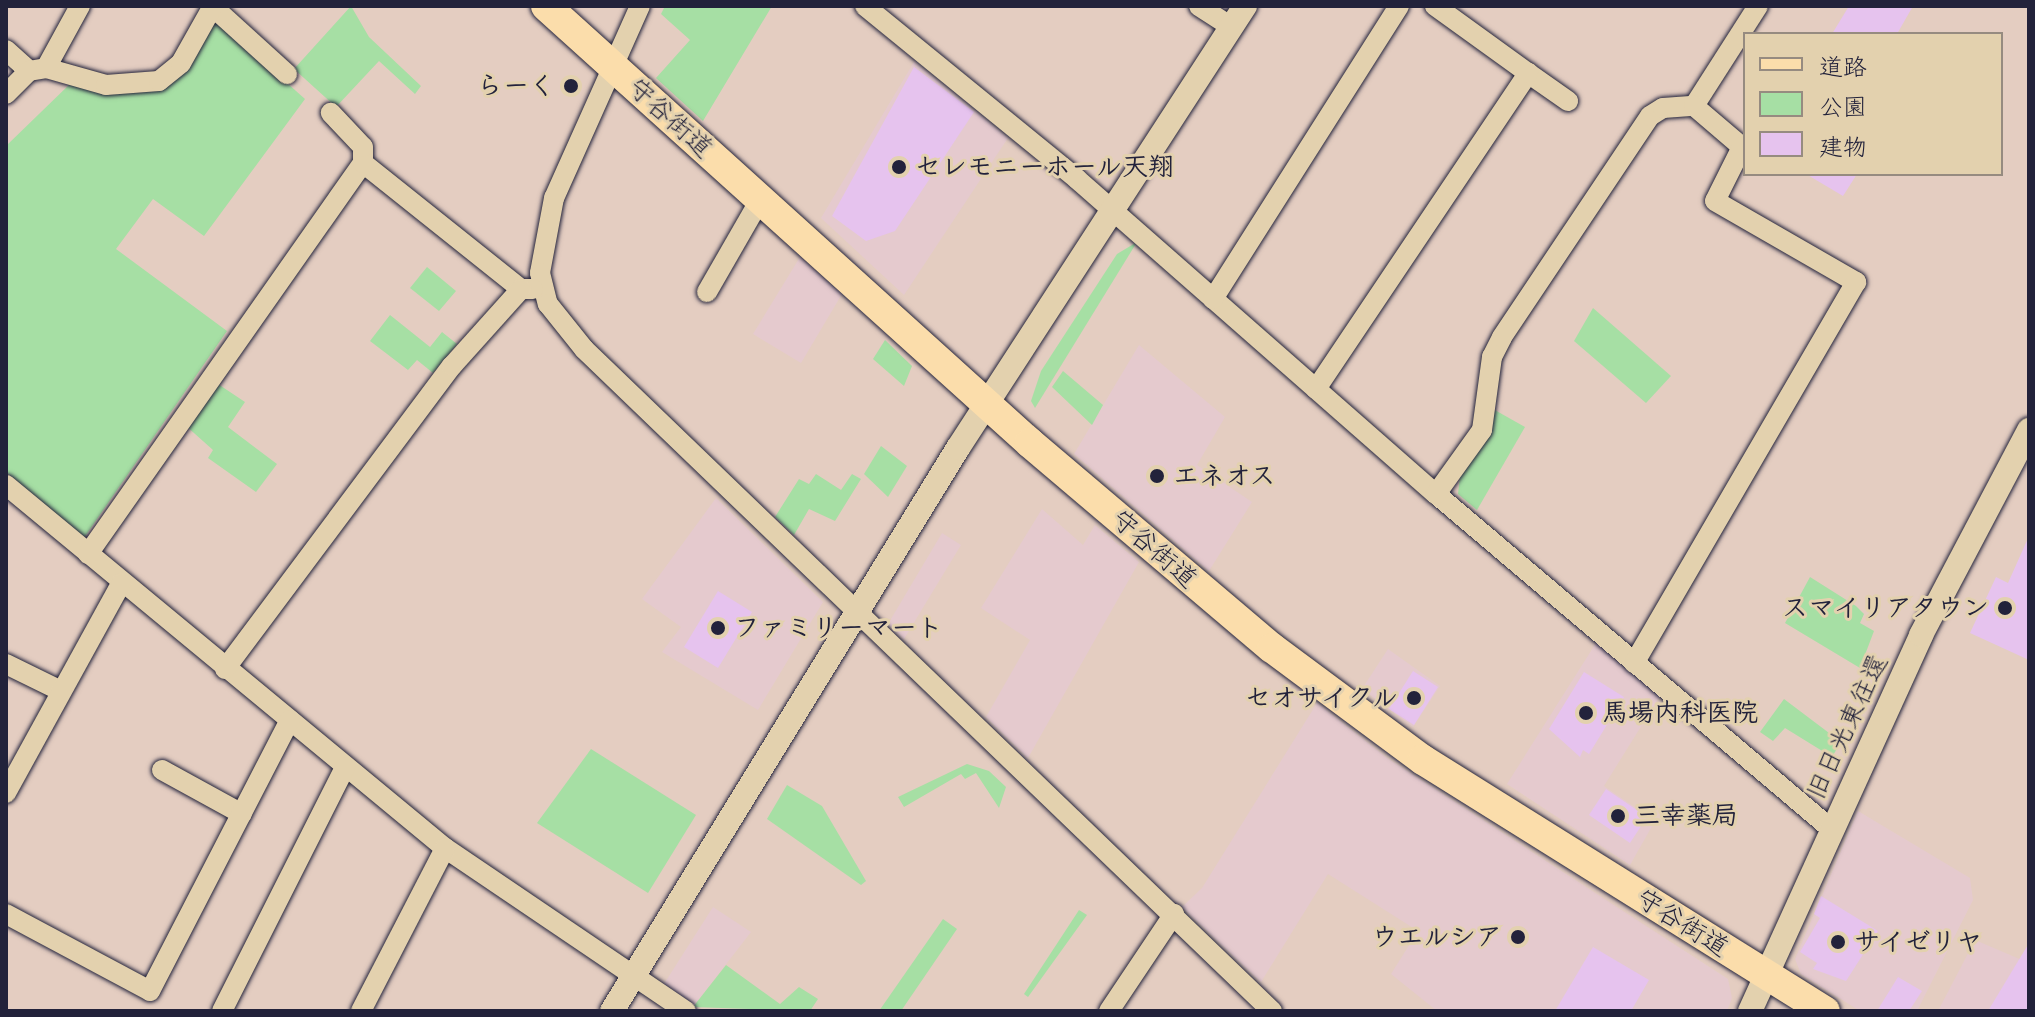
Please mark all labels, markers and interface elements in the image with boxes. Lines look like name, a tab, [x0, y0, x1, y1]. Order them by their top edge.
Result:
legend	[1743, 32, 2003, 176]
text: 道路	[1819, 52, 1867, 81]
place label: らーく	[477, 70, 555, 102]
street label: 守谷街道	[621, 72, 719, 164]
marker: らーく	[562, 77, 580, 95]
text: 公園	[1819, 92, 1867, 121]
text: 建物	[1819, 132, 1867, 161]
place label: セレモニーホール天翔	[915, 151, 1175, 183]
marker: セレモニーホール天翔	[890, 158, 908, 176]
place label: エネオス	[1173, 460, 1277, 492]
marker: エネオス	[1148, 467, 1166, 485]
street label: 守谷街道	[1105, 503, 1203, 595]
place label: スマイリアタウン	[1781, 592, 1989, 624]
marker: スマイリアタウン	[1996, 599, 2014, 617]
place label: ファミリーマート	[734, 612, 942, 644]
marker: ファミリーマート	[709, 619, 727, 637]
street label: 旧日光東往還	[1800, 650, 1894, 804]
place label: セオサイクル	[1242, 682, 1398, 714]
marker: セオサイクル	[1405, 689, 1423, 707]
place label: 馬場内科医院	[1602, 697, 1758, 729]
marker: 馬場内科医院	[1577, 704, 1595, 722]
place label: 三幸薬局	[1634, 800, 1738, 832]
marker: 三幸薬局	[1609, 807, 1627, 825]
street label: 守谷街道	[1630, 882, 1734, 964]
place label: ウエルシア	[1372, 921, 1502, 953]
place label: サイゼリヤ	[1854, 926, 1984, 958]
marker: ウエルシア	[1509, 928, 1527, 946]
marker: サイゼリヤ	[1829, 933, 1847, 951]

